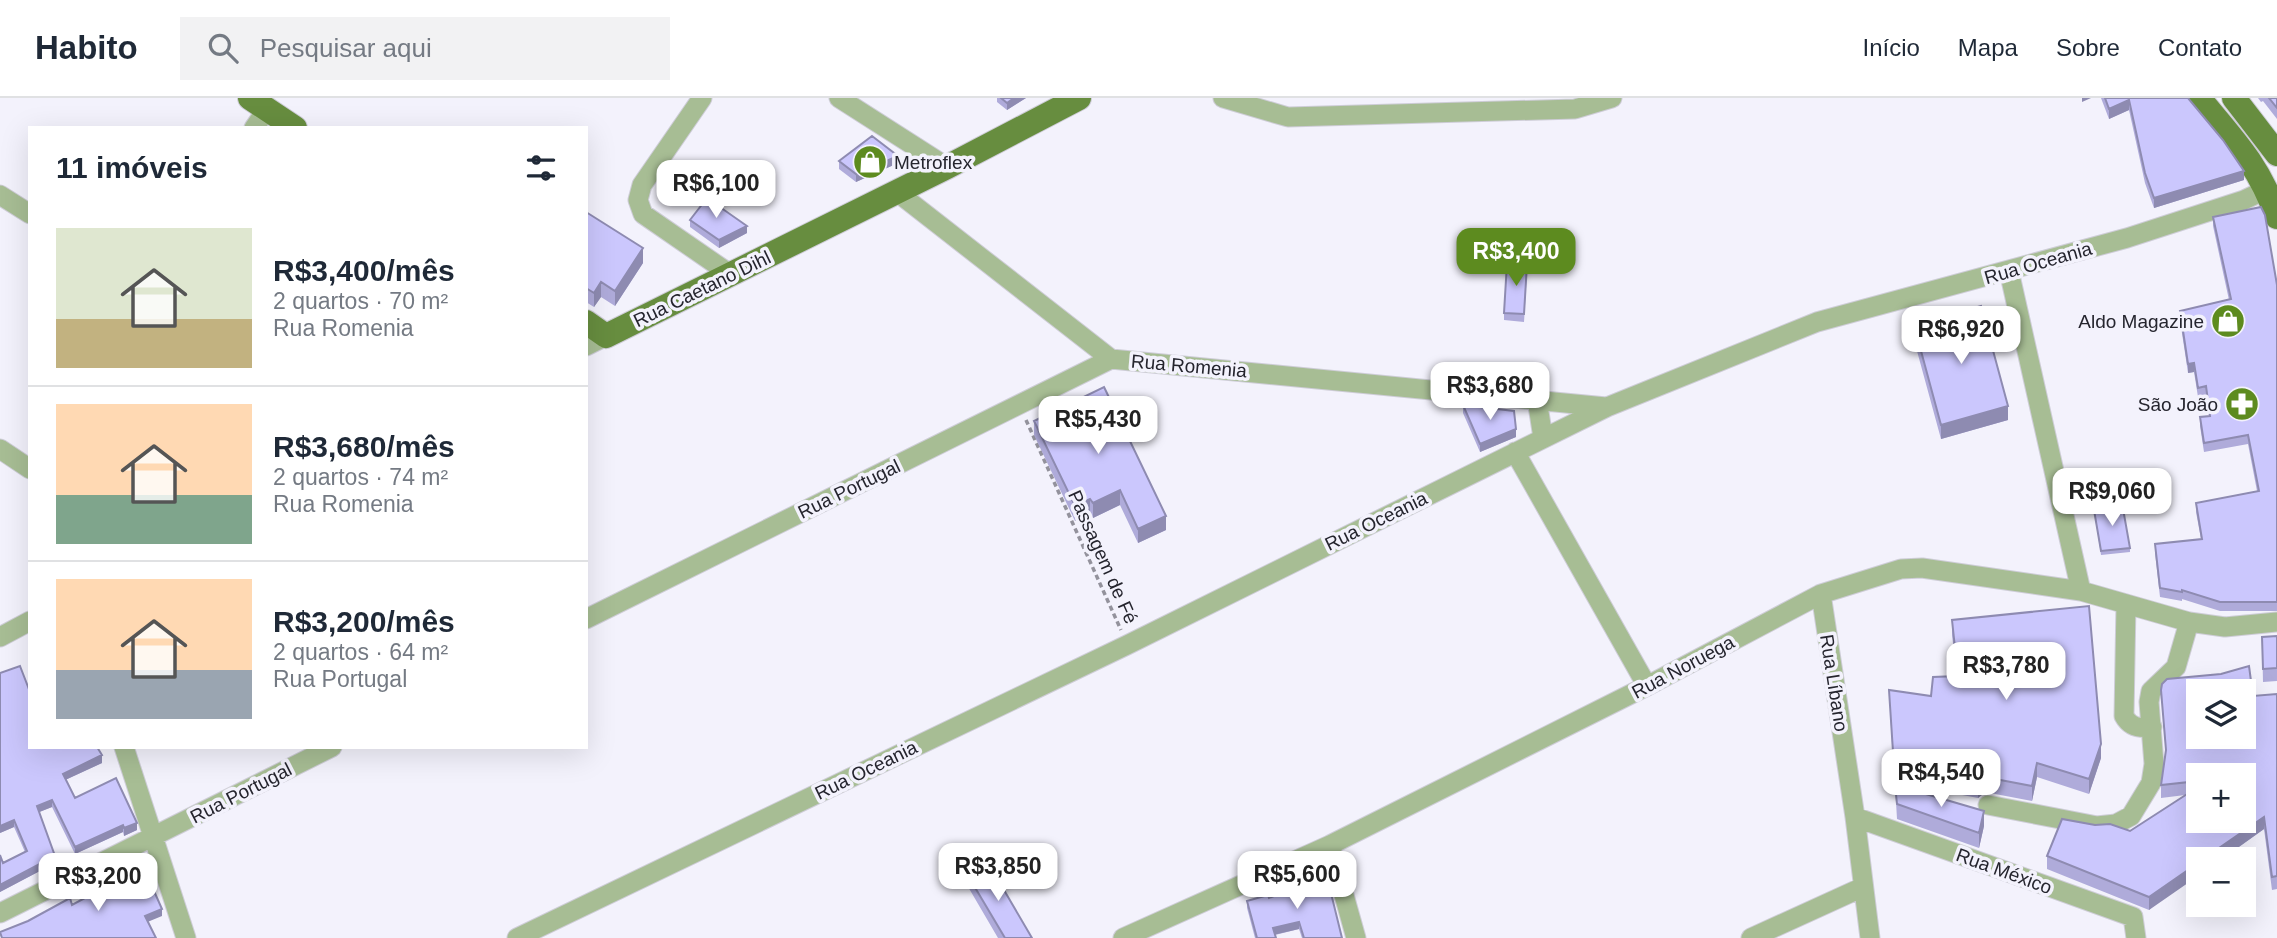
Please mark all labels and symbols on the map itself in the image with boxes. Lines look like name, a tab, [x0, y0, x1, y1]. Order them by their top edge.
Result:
shop icon: Metroflex	[851, 143, 889, 181]
place label: Metroflex	[894, 152, 973, 173]
pin: R$6,100	[651, 160, 781, 220]
pin: R$3,400	[1451, 228, 1581, 288]
street label: Rua Oceania	[1982, 238, 2095, 288]
street label: Rua Caetano Dihl	[630, 247, 774, 331]
shop icon: Aldo Magazine	[2209, 302, 2247, 340]
pin: R$6,920	[1896, 306, 2026, 366]
place label: Aldo Magazine	[2078, 311, 2204, 332]
street label: Rua Romenia	[1130, 350, 1248, 382]
pin: R$3,680	[1425, 362, 1555, 422]
pharmacy icon: São João	[2223, 385, 2261, 423]
place label: São João	[2138, 394, 2218, 415]
pin: R$5,430	[1033, 396, 1163, 456]
street label: Rua Portugal	[795, 455, 903, 523]
pin: R$9,060	[2047, 468, 2177, 528]
street label: Passagem de Fé	[1064, 487, 1142, 627]
street label: Rua Oceania	[1322, 487, 1431, 555]
street label: Rua Noruega	[1628, 631, 1738, 703]
street label: Rua Líbano	[1816, 633, 1852, 733]
pin: R$3,780	[1941, 642, 2071, 702]
street label: Rua Oceania	[812, 736, 921, 804]
pin: R$4,540	[1876, 750, 2006, 809]
street label: Rua Portugal	[187, 758, 295, 828]
pin: R$3,850	[933, 844, 1063, 903]
street label: Rua México	[1953, 844, 2055, 898]
pin: R$5,600	[1232, 852, 1362, 911]
pin: R$3,200	[33, 854, 163, 913]

